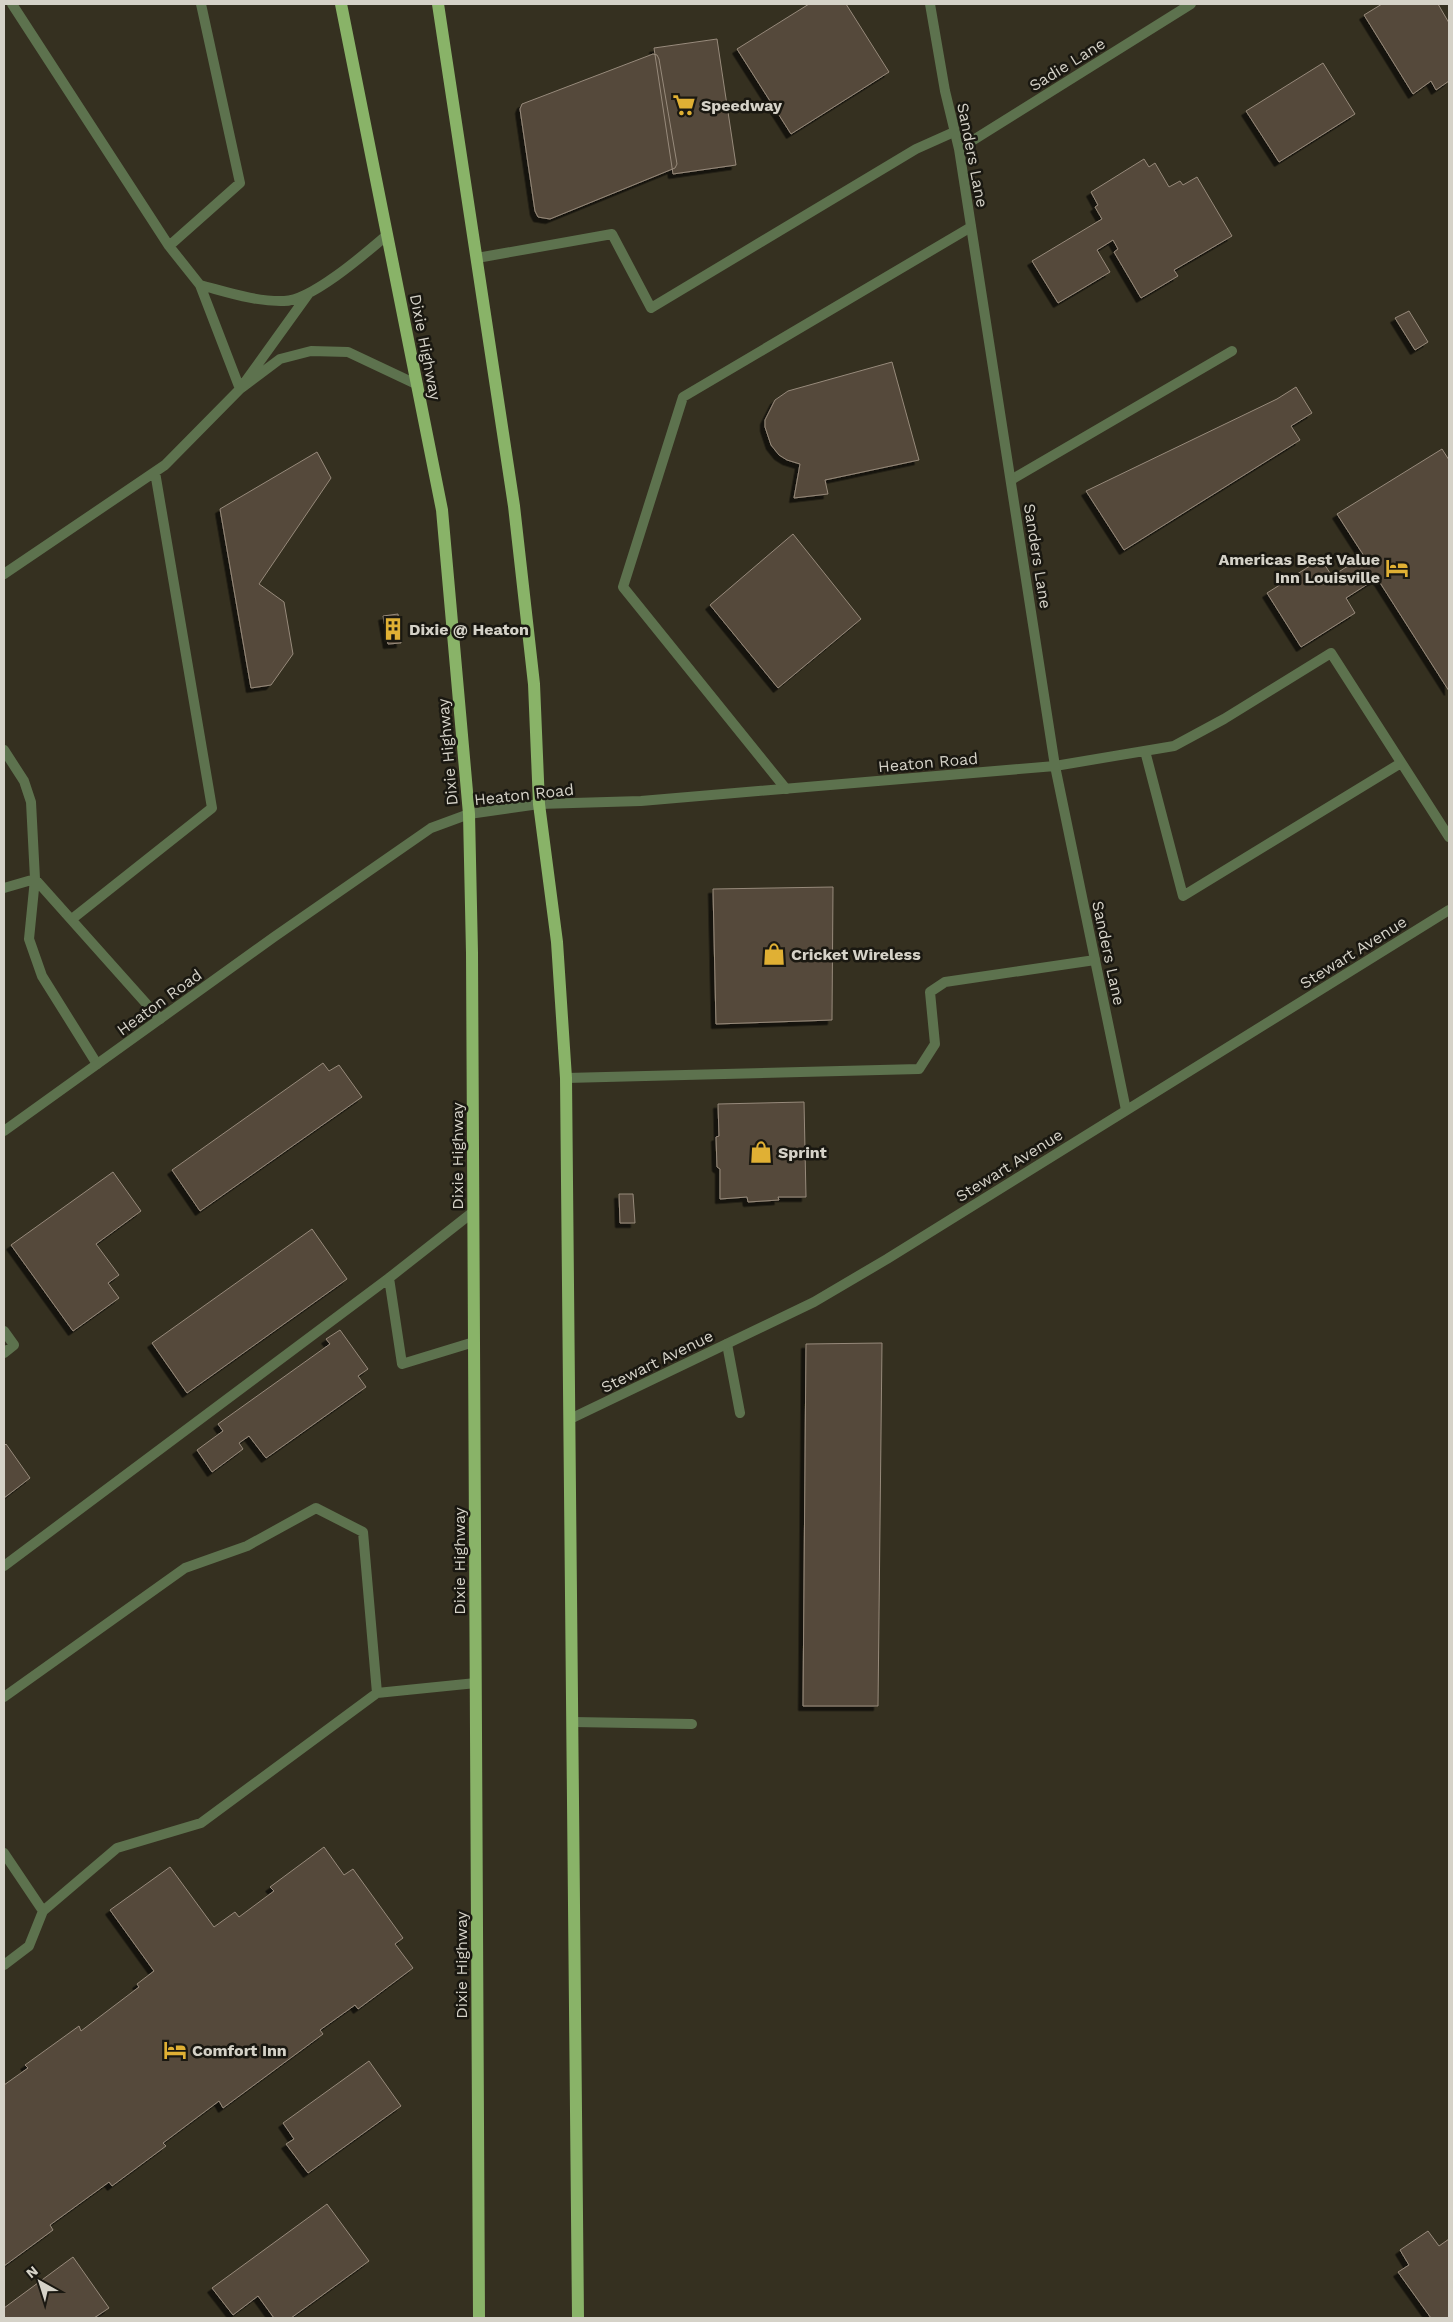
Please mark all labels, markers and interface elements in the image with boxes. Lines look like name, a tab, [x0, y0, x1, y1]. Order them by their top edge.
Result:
street label: Sadie Lane	[1026, 34, 1109, 95]
supermarket icon: Speedway	[671, 92, 697, 118]
place label: Speedway	[701, 96, 783, 115]
street label: Sanders Lane	[953, 101, 992, 209]
street label: Dixie Highway	[406, 293, 445, 402]
street label: Sanders Lane	[1020, 502, 1055, 610]
place label: Americas Best Value Inn Louisville	[1218, 550, 1380, 587]
hotel icon: Americas Best Value Inn Louisville	[1384, 555, 1410, 581]
building icon: Dixie @ Heaton	[380, 616, 406, 642]
place label: Dixie @ Heaton	[409, 620, 529, 639]
street label: Dixie Highway	[433, 697, 462, 806]
street label: Heaton Road	[877, 749, 979, 776]
street label: Heaton Road	[473, 780, 575, 809]
street label: Sanders Lane	[1088, 899, 1129, 1007]
street label: Stewart Avenue	[1296, 912, 1410, 993]
shop icon: Cricket Wireless	[761, 941, 787, 967]
place label: Cricket Wireless	[791, 945, 921, 964]
street label: Heaton Road	[113, 965, 205, 1040]
street label: Dixie Highway	[448, 1102, 467, 1210]
street label: Stewart Avenue	[952, 1125, 1066, 1206]
shop icon: Sprint	[748, 1139, 774, 1165]
place label: Sprint	[778, 1143, 827, 1162]
street label: Stewart Avenue	[598, 1326, 716, 1397]
street label: Dixie Highway	[450, 1507, 469, 1615]
street label: Dixie Highway	[452, 1911, 471, 2019]
hotel icon: Comfort Inn	[162, 2037, 188, 2063]
place label: Comfort Inn	[192, 2041, 287, 2060]
north arrow	[15, 2257, 65, 2307]
text: N	[23, 2262, 41, 2281]

